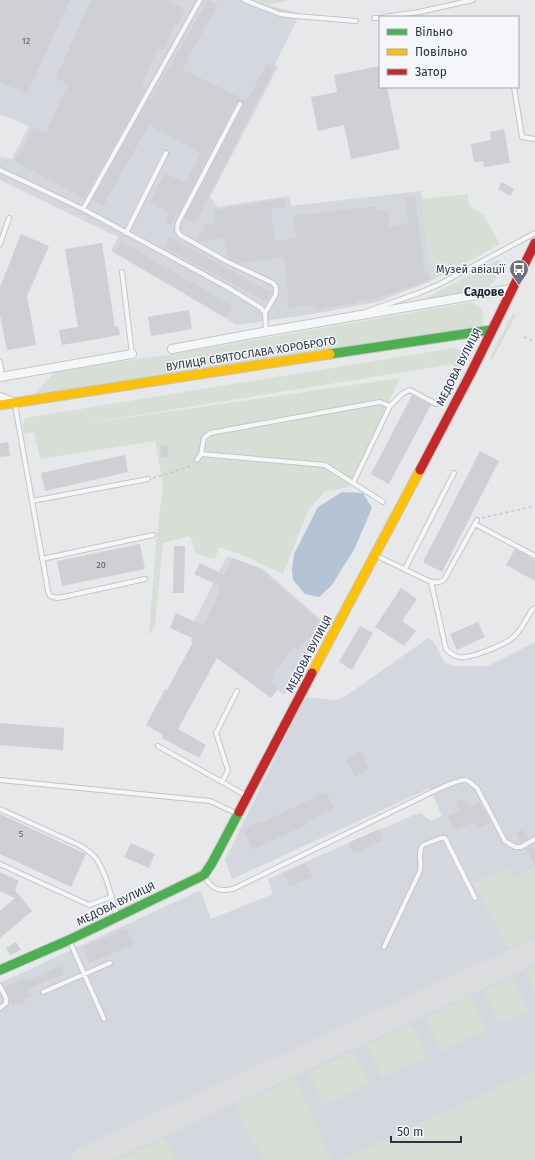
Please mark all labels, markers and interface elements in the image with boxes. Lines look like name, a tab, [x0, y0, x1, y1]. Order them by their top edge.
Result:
legend	[379, 16, 519, 88]
text: Вільно	[415, 25, 453, 39]
house number: 12	[22, 36, 30, 46]
text: Повільно	[415, 45, 468, 59]
text: Затор	[415, 65, 447, 79]
bus stop icon: Музей авіації	[508, 258, 530, 286]
place label: Музей авіації	[436, 263, 506, 276]
district label: Садове	[464, 285, 504, 299]
street label: МЕДОВА ВУЛИЦЯ	[434, 326, 484, 408]
street label: ВУЛИЦЯ СВЯТОСЛАВА ХОРОБРОГО	[165, 334, 337, 374]
house number: 20	[96, 560, 106, 570]
street label: МЕДОВА ВУЛИЦЯ	[283, 613, 335, 695]
house number: 5	[19, 829, 24, 839]
street label: МЕДОВА ВУЛИЦЯ	[75, 879, 157, 929]
scale bar	[391, 1118, 461, 1144]
text: 50 m	[397, 1125, 423, 1139]

